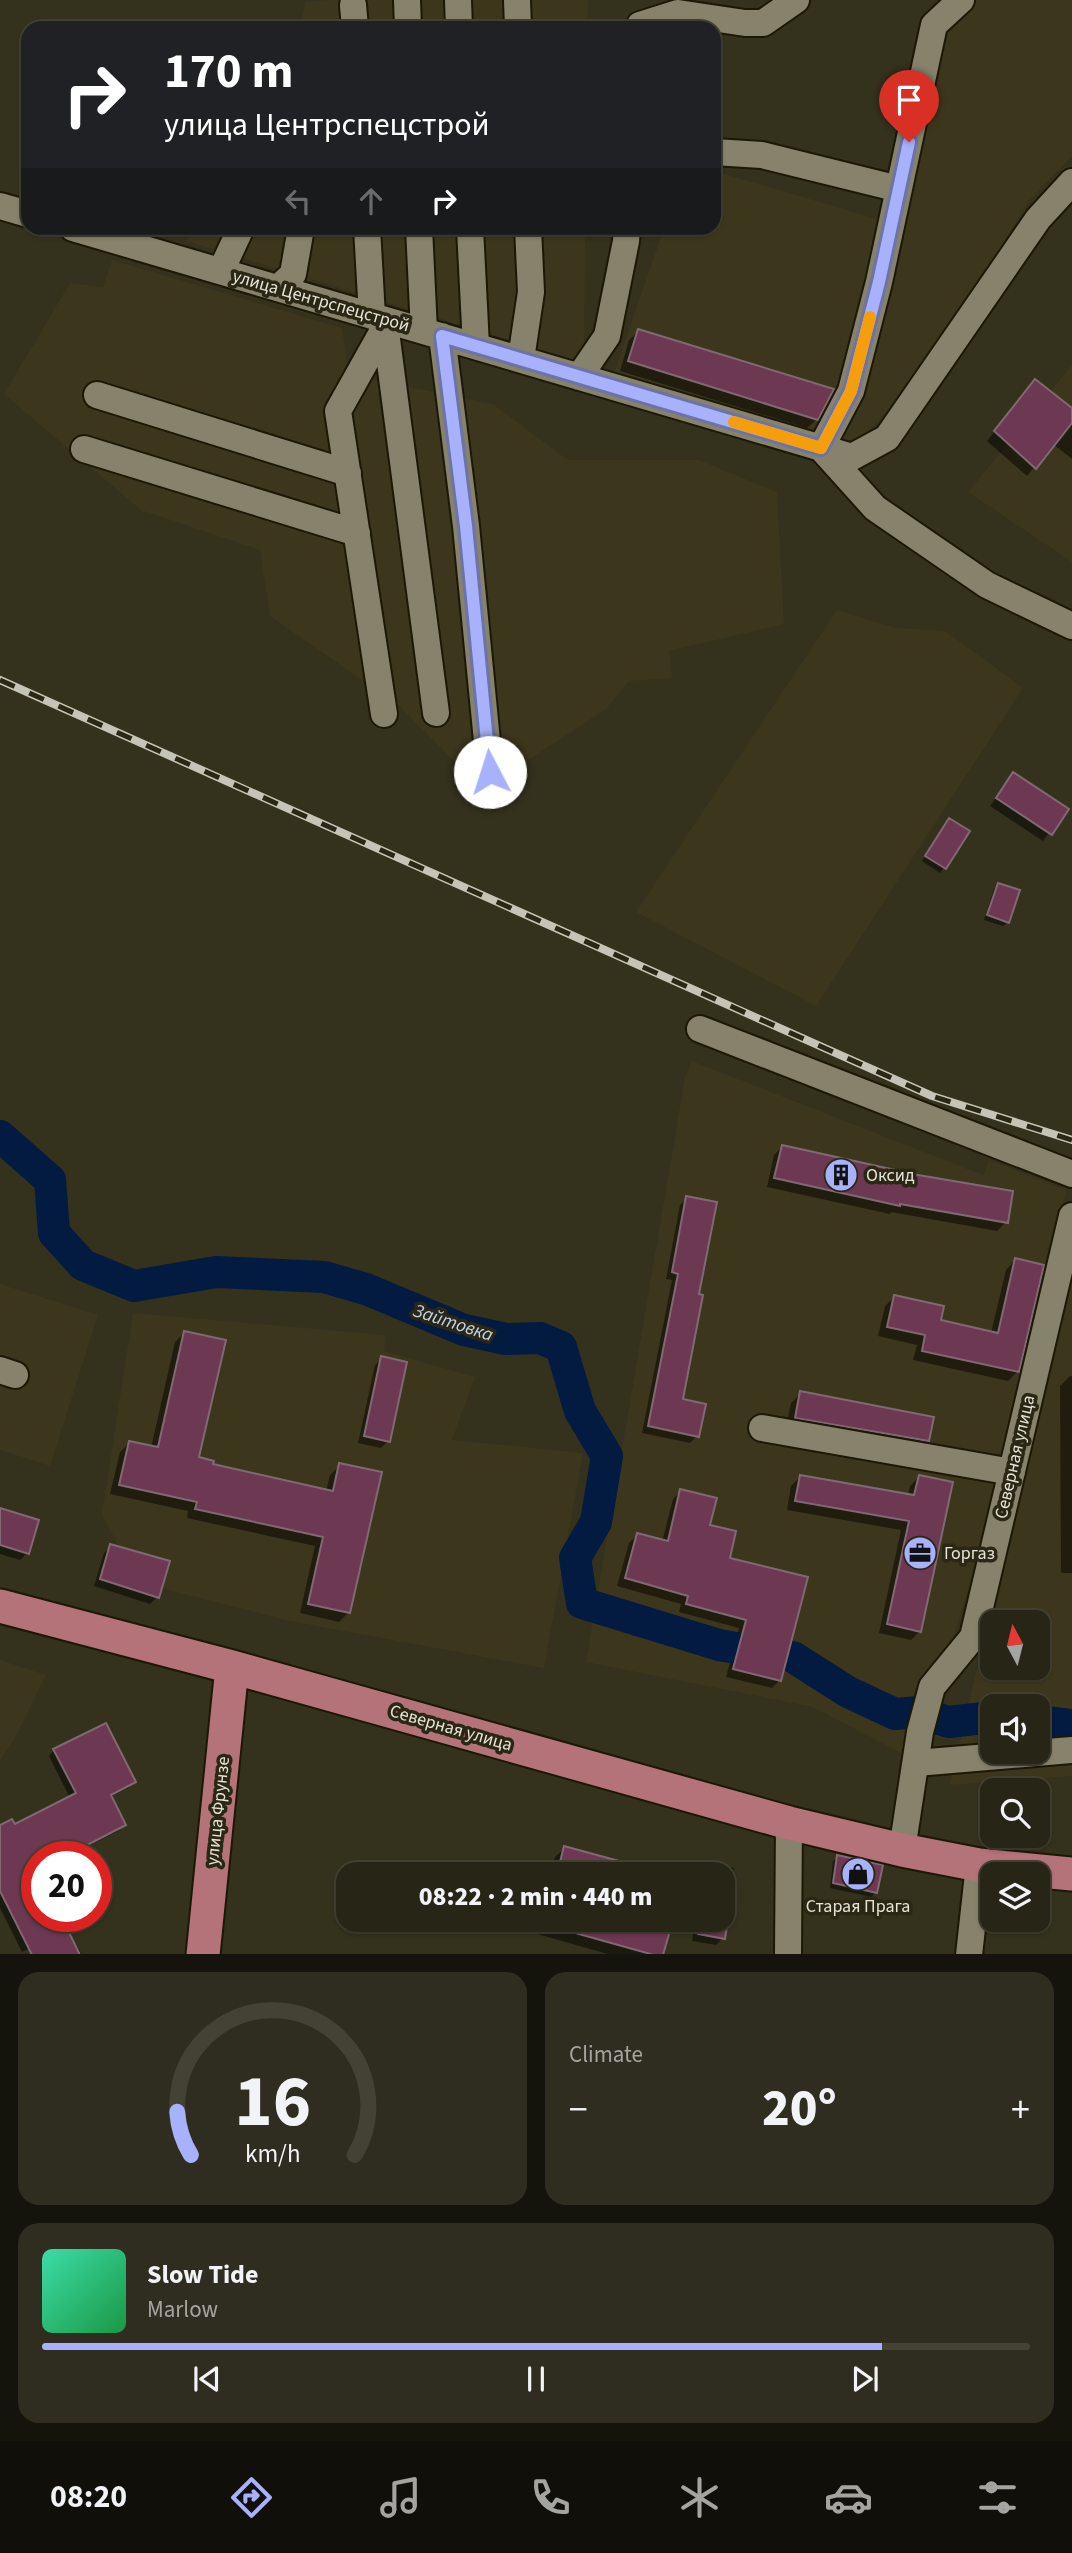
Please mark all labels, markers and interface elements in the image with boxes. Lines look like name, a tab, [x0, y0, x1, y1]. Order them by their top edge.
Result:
text: 170 m	[164, 37, 293, 107]
icon: right	[49, 49, 140, 140]
pin	[879, 70, 939, 142]
icon: arrive	[890, 81, 928, 119]
text: улица Центрспецстрой	[164, 102, 490, 148]
icon: left	[279, 182, 317, 220]
icon: ahead	[352, 182, 390, 220]
icon: right	[425, 182, 463, 220]
street label: улица Центрспецстрой	[230, 264, 412, 338]
position arrow	[453, 735, 527, 809]
building icon: Оксид	[822, 1156, 860, 1194]
place label: Оксид	[866, 1163, 915, 1188]
water label: Зайтовка	[409, 1297, 497, 1349]
street label: Северная улица	[989, 1393, 1041, 1521]
office icon: Горгаз	[901, 1534, 939, 1572]
place label: Горгаз	[944, 1541, 995, 1566]
north arrow	[980, 1610, 1050, 1680]
map controls	[980, 1610, 1050, 1932]
button: sound	[980, 1694, 1050, 1764]
street label: Северная улица	[387, 1699, 515, 1757]
street label: улица Фрунзе	[200, 1755, 236, 1867]
button: search	[980, 1778, 1050, 1848]
speed limit sign: 20	[21, 1841, 112, 1932]
shop icon: Старая Прага	[839, 1855, 877, 1893]
button: layers	[980, 1862, 1050, 1932]
text: 08:22 · 2 min · 440 m	[419, 1878, 652, 1915]
place label: Старая Прага	[806, 1894, 910, 1919]
text: Climate	[569, 2038, 643, 2071]
text: 16	[234, 2050, 311, 2154]
text: 20°	[762, 2072, 837, 2146]
text: −	[569, 2083, 588, 2137]
text: +	[1011, 2083, 1030, 2137]
text: km/h	[245, 2135, 300, 2171]
text: Slow Tide	[147, 2256, 258, 2293]
text: Marlow	[147, 2293, 218, 2326]
icon: previous	[188, 2360, 226, 2398]
icon: pause	[517, 2360, 555, 2398]
icon: next	[846, 2360, 884, 2398]
icon: directions	[227, 2473, 276, 2522]
icon: music	[376, 2473, 425, 2522]
icon: phone	[526, 2473, 575, 2522]
icon: climate	[675, 2473, 724, 2522]
icon: car	[824, 2473, 873, 2522]
icon: filters	[973, 2473, 1022, 2522]
text: 08:20	[50, 2474, 127, 2520]

